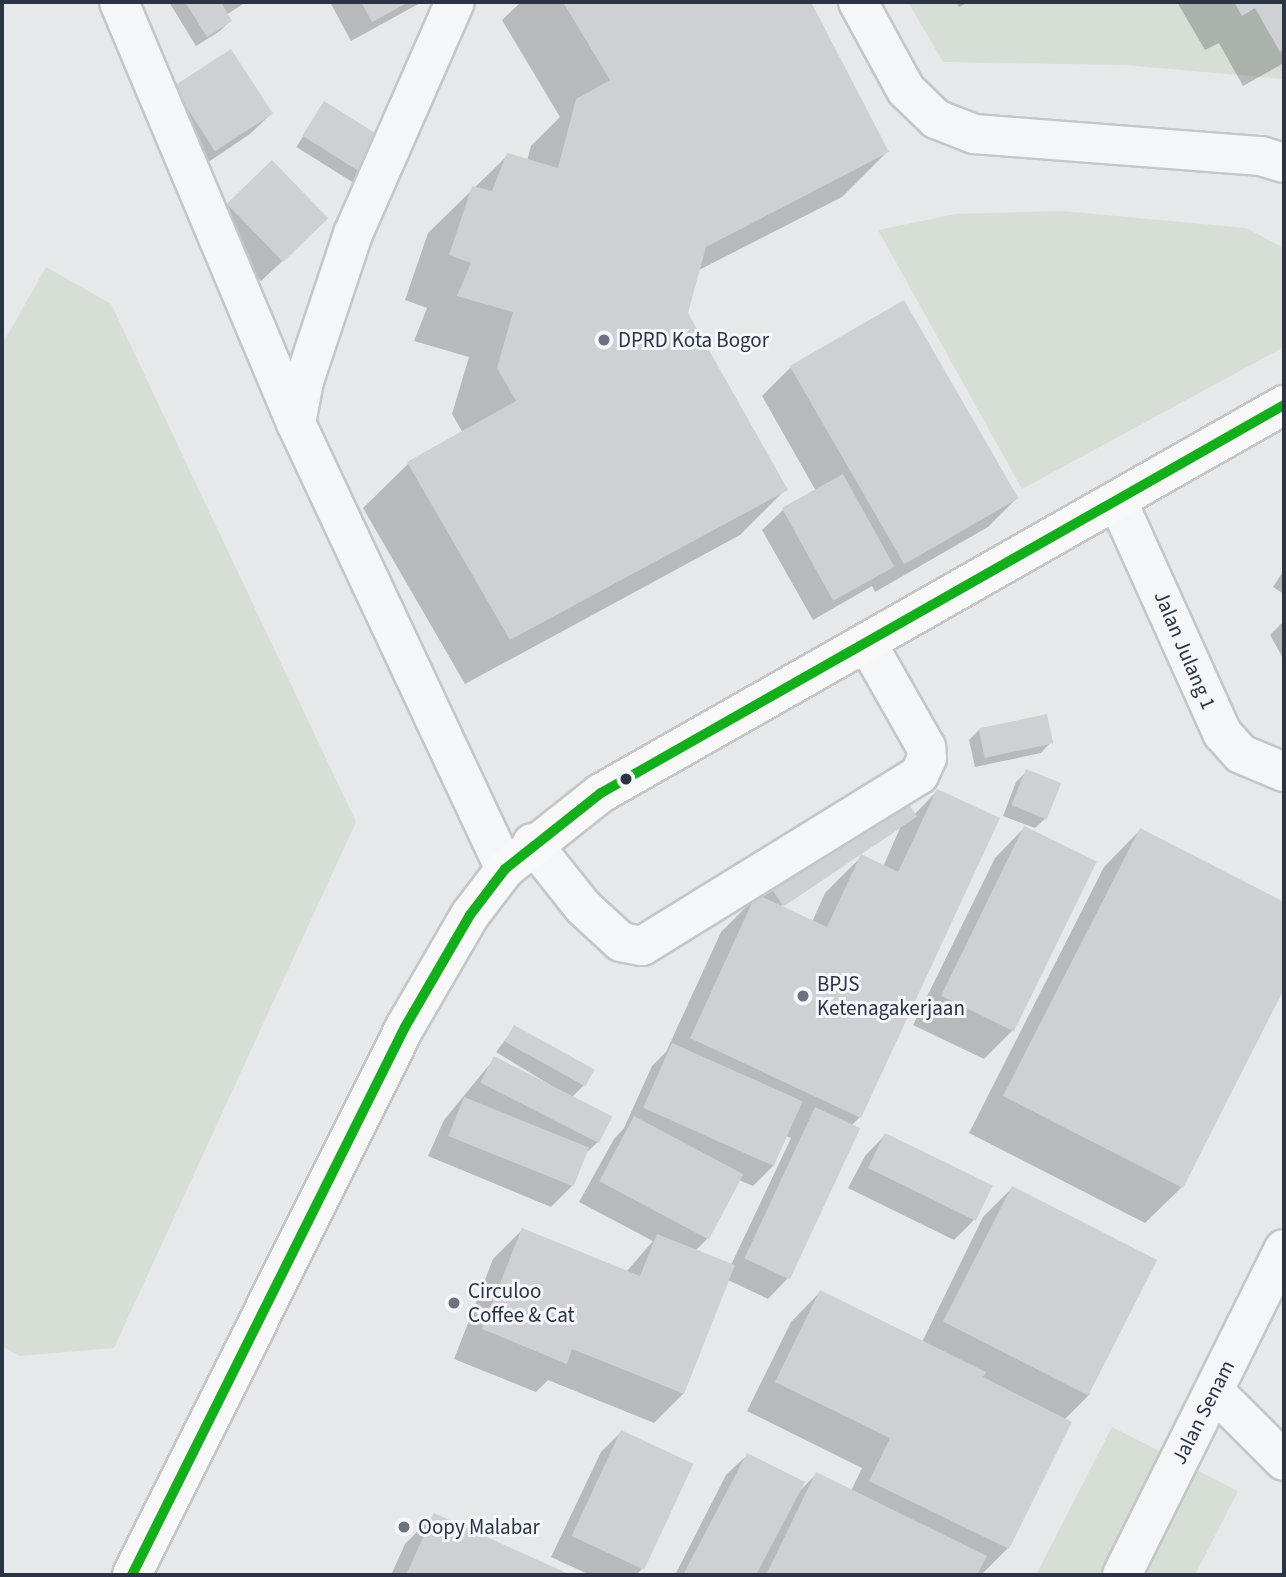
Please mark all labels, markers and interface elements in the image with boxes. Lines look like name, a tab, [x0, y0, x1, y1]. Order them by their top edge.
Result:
place label: DPRD Kota Bogor	[618, 327, 769, 353]
marker: DPRD Kota Bogor	[596, 332, 612, 348]
street label: Jalan Julang 1	[1149, 587, 1221, 713]
unlabelled marker	[619, 772, 633, 786]
place label: BPJS Ketenagakerjaan	[817, 971, 965, 1021]
marker: BPJS Ketenagakerjaan	[795, 988, 811, 1004]
place label: Circuloo Coffee & Cat	[468, 1278, 575, 1328]
marker: Circuloo Coffee & Cat	[446, 1295, 462, 1311]
street label: Jalan Senam	[1166, 1356, 1240, 1468]
place label: Oopy Malabar	[418, 1514, 540, 1540]
marker: Oopy Malabar	[396, 1519, 412, 1535]

